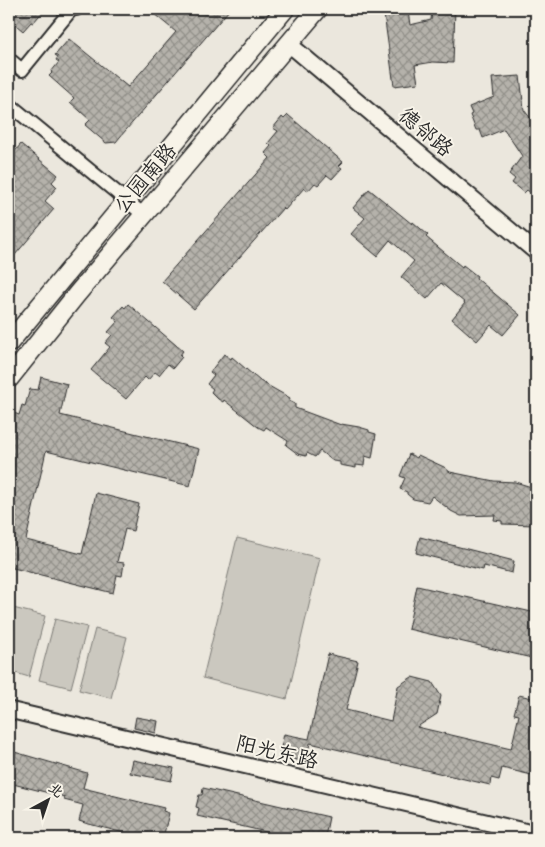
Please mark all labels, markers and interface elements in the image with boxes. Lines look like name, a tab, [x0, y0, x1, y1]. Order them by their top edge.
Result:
street label: 德邻路	[394, 102, 458, 162]
street label: 公园南路	[108, 137, 182, 219]
street label: 阳光东路	[233, 730, 321, 774]
north arrow	[22, 774, 72, 824]
text: 北	[45, 779, 67, 801]

